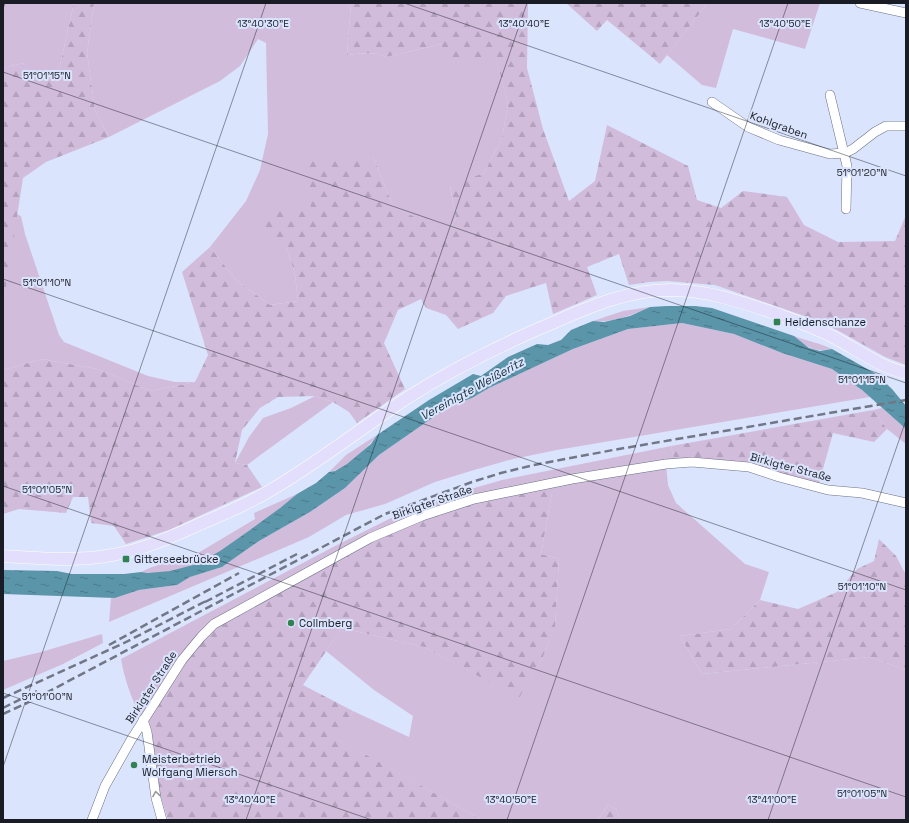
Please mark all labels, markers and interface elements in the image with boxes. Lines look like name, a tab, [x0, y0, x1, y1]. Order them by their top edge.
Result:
text: 13°40'30"E	[237, 17, 289, 30]
text: 13°40'40"E	[498, 17, 550, 30]
text: 13°40'50"E	[759, 17, 811, 30]
text: 51°01'15"N	[23, 69, 71, 82]
street label: Kohlgraben	[748, 108, 810, 142]
text: 51°01'20"N	[837, 166, 887, 179]
text: 51°01'10"N	[23, 276, 71, 289]
place label: Heidenschanze	[785, 315, 866, 329]
marker: Heidenschanze	[772, 317, 782, 327]
water label: Vereinigte Weißeritz	[417, 354, 527, 424]
text: 51°01'15"N	[838, 373, 886, 386]
street label: Birkigter Straße	[749, 449, 833, 485]
street label: Birkigter Straße	[390, 482, 474, 522]
text: 51°01'05"N	[22, 483, 72, 496]
place label: Gitterseebrücke	[134, 552, 219, 566]
marker: Gitterseebrücke	[121, 554, 131, 564]
text: 51°01'10"N	[838, 580, 886, 593]
place label: Collmberg	[299, 616, 352, 630]
marker: Collmberg	[286, 618, 296, 628]
street label: Birkigter Straße	[122, 648, 180, 726]
text: 51°01'00"N	[22, 690, 72, 703]
place label: Meisterbetrieb Wolfgang Miersch	[142, 752, 237, 779]
marker: Meisterbetrieb Wolfgang Miersch	[129, 760, 139, 770]
text: 51°01'05"N	[837, 787, 887, 800]
one-way arrow	[152, 791, 161, 797]
text: 13°40'40"E	[224, 793, 276, 806]
text: 13°40'50"E	[485, 793, 537, 806]
text: 13°41'00"E	[747, 793, 797, 806]

